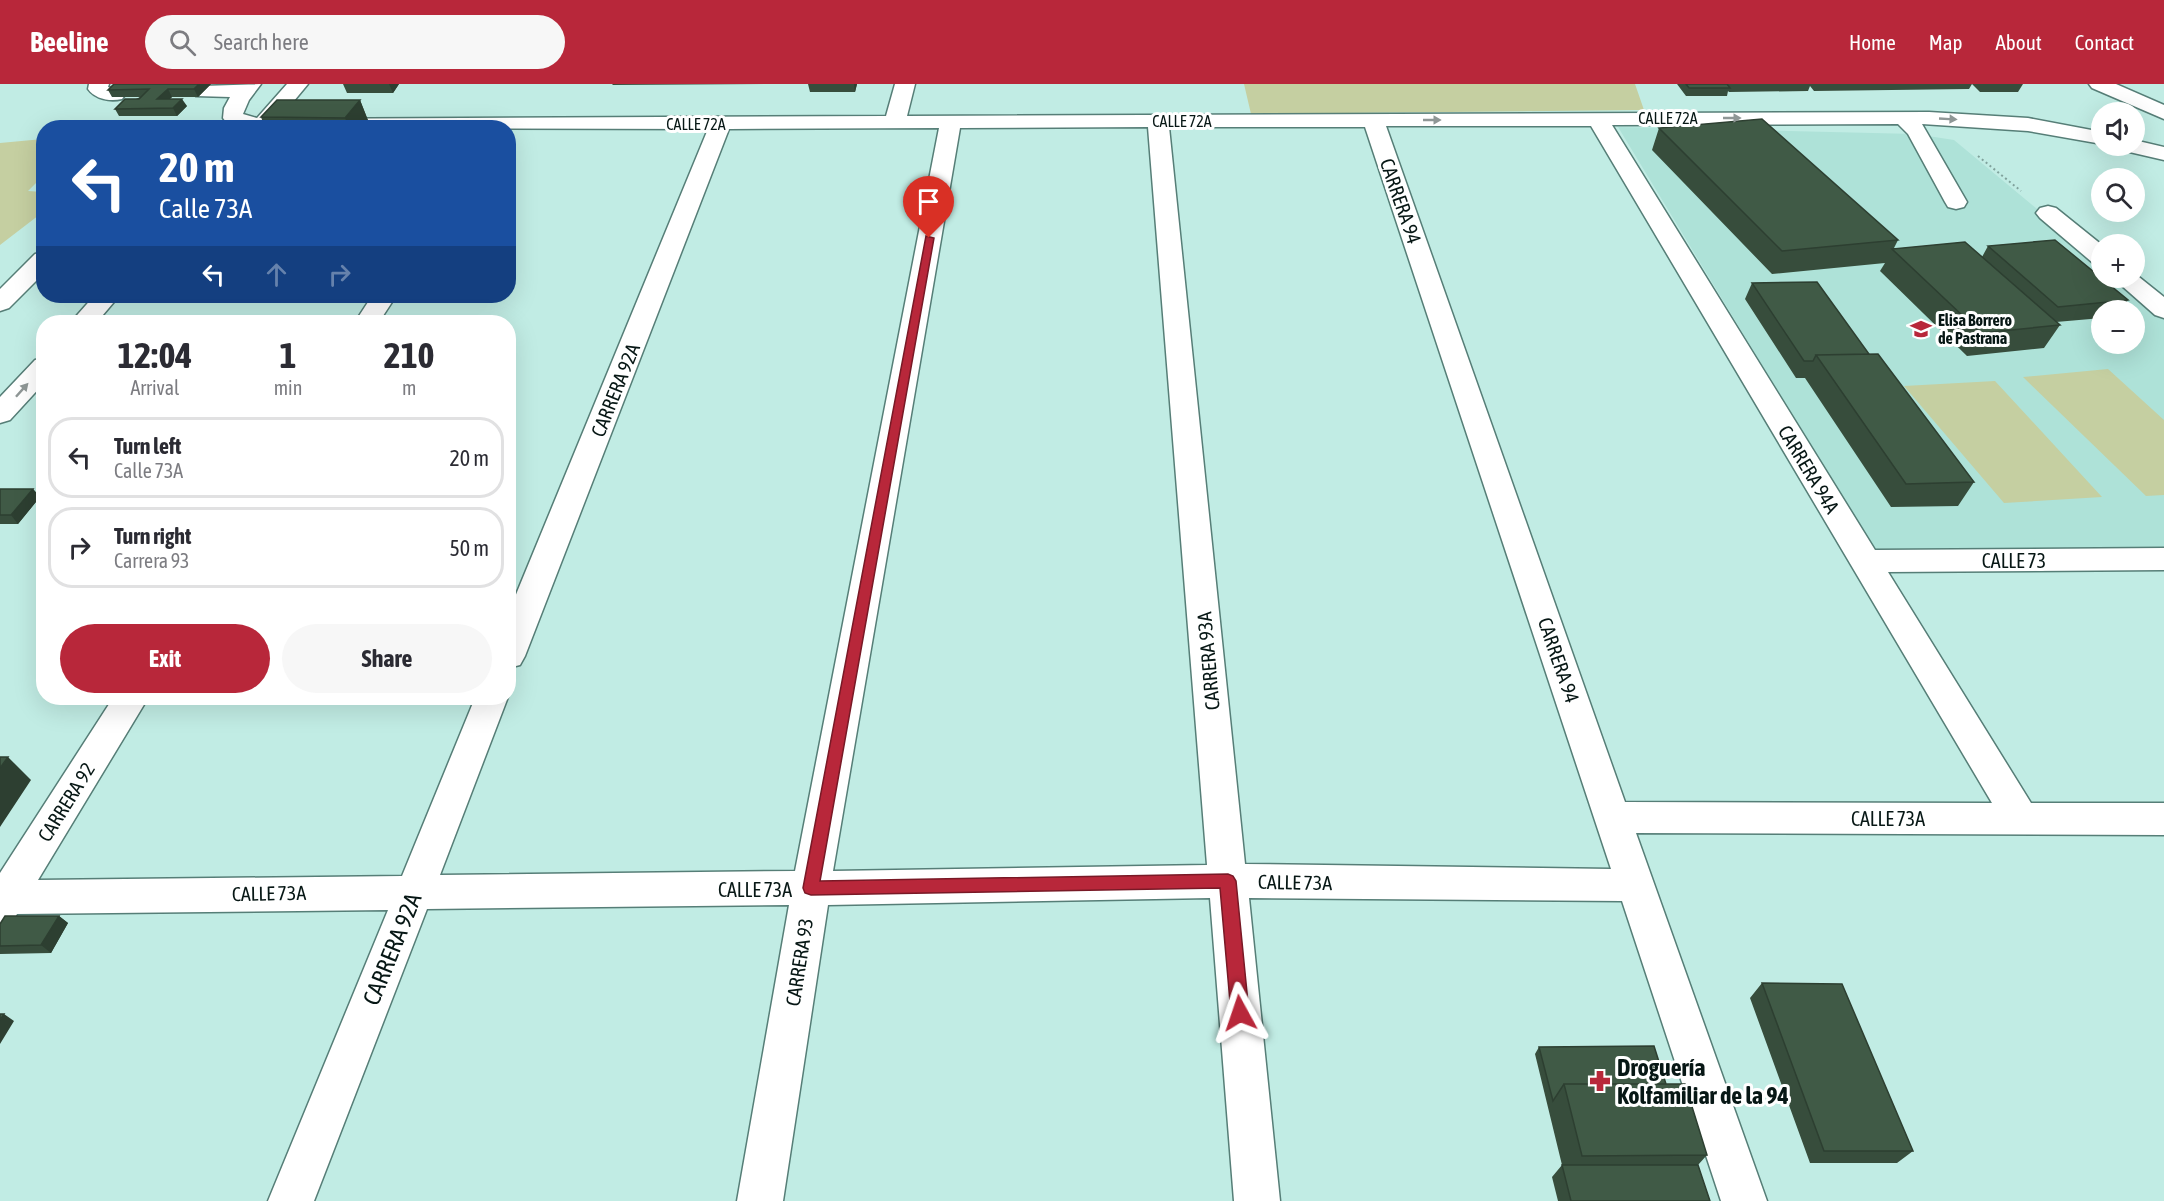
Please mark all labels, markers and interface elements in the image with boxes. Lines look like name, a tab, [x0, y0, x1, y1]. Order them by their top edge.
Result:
search box	[145, 15, 565, 69]
text: Beeline	[30, 26, 109, 58]
icon: search	[166, 26, 199, 59]
text: Search here	[214, 29, 309, 55]
text: Home	[1849, 30, 1896, 54]
text: Map	[1929, 30, 1963, 54]
text: About	[1996, 30, 2042, 54]
text: Contact	[2075, 30, 2134, 54]
map controls	[2091, 102, 2145, 354]
button: sound	[2091, 102, 2145, 156]
street label: CALLE 72A	[1638, 109, 1698, 127]
street label: CALLE 72A	[1152, 112, 1212, 130]
one-way arrow	[1722, 113, 1741, 123]
one-way arrow	[1938, 114, 1957, 123]
street label: CALLE 72A	[666, 115, 726, 133]
one-way arrow	[1422, 115, 1441, 124]
text: 20 m	[159, 143, 234, 191]
icon: left	[60, 144, 138, 222]
street label: CARRERA 94	[1376, 155, 1426, 247]
button: search	[2091, 168, 2145, 222]
pin	[903, 176, 954, 238]
icon: arrive	[912, 185, 945, 218]
text: Calle 73A	[159, 193, 252, 224]
button: +	[2091, 234, 2145, 288]
icon: left	[197, 258, 230, 291]
icon: ahead	[260, 258, 293, 291]
icon: right	[323, 258, 356, 291]
button: −	[2091, 300, 2145, 354]
place label: Elisa Borrero de Pastrana	[1938, 311, 2013, 347]
school or university icon: Elisa Borrero de Pastrana	[1909, 317, 1933, 341]
text: 12:04	[117, 334, 192, 376]
text: 1	[280, 334, 296, 376]
text: 210	[384, 334, 435, 376]
street label: CARRERA 92A	[586, 340, 644, 440]
text: Arrival	[130, 376, 179, 399]
text: min	[274, 376, 302, 399]
text: m	[402, 376, 416, 399]
one-way arrow	[15, 383, 28, 398]
street label: CARRERA 94A	[1774, 421, 1844, 517]
text: Turn left	[114, 433, 181, 459]
icon: left	[63, 441, 96, 474]
text: 20 m	[449, 445, 489, 471]
text: Calle 73A	[114, 459, 183, 482]
text: Turn right	[114, 523, 191, 549]
icon: right	[63, 531, 96, 564]
text: 50 m	[449, 535, 489, 561]
text: Carrera 93	[114, 549, 190, 572]
street label: CALLE 73	[1982, 549, 2046, 572]
street label: CARRERA 93A	[1192, 611, 1224, 711]
street label: CARRERA 94	[1534, 614, 1584, 706]
button: Exit	[60, 624, 270, 693]
button: Share	[282, 624, 492, 693]
street label: CARRERA 92	[33, 758, 99, 846]
street label: CALLE 73A	[1851, 807, 1925, 830]
street label: CALLE 73A	[1258, 870, 1332, 894]
street label: CALLE 73A	[718, 878, 792, 901]
street label: CALLE 73A	[232, 881, 306, 905]
street label: CARRERA 92A	[357, 889, 427, 1009]
street label: CARRERA 93	[781, 916, 817, 1008]
position arrow	[1208, 981, 1272, 1045]
place label: Droguería Kolfamiliar de la 94	[1617, 1054, 1789, 1109]
pharmacy icon: Droguería Kolfamiliar de la 94	[1588, 1069, 1612, 1093]

